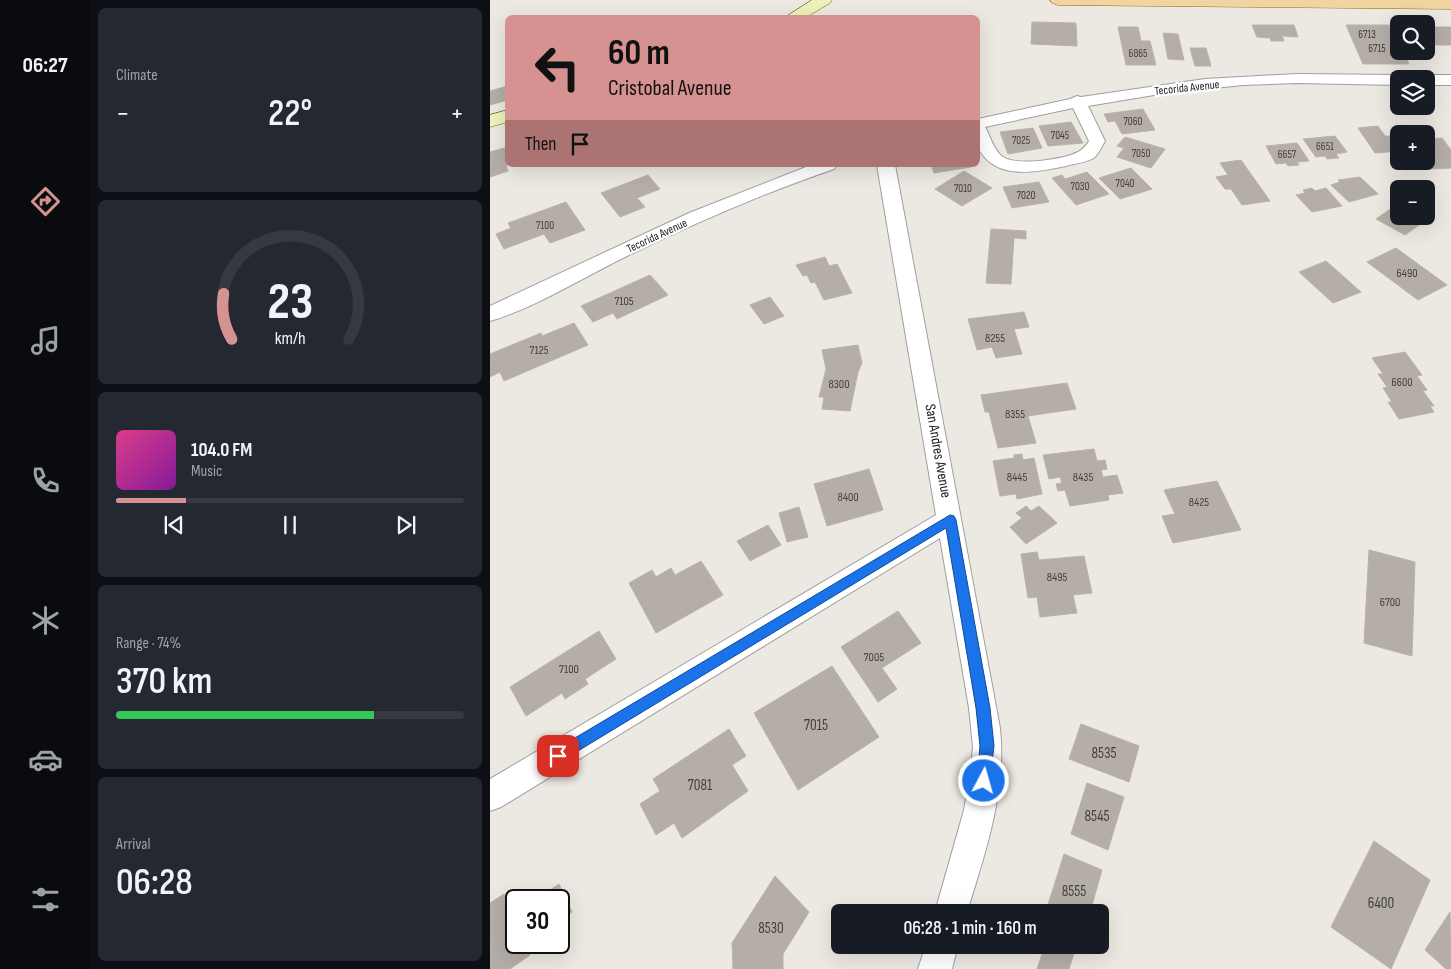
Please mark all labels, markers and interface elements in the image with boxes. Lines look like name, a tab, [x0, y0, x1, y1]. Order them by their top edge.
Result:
map controls	[1390, 15, 1435, 225]
button: search	[1390, 15, 1435, 60]
house number: 6713	[1358, 28, 1376, 41]
text: 60 m	[608, 32, 670, 75]
icon: left	[525, 35, 590, 100]
house number: 6715	[1368, 42, 1386, 55]
house number: 6865	[1129, 47, 1147, 60]
text: 06:27	[23, 52, 67, 79]
text: Climate	[116, 66, 158, 85]
button: layers	[1390, 70, 1435, 115]
text: Cristobal Avenue	[608, 75, 732, 102]
street label: Tecorida Avenue	[1154, 77, 1220, 99]
text: 22°	[268, 91, 312, 136]
text: −	[116, 97, 130, 130]
text: +	[450, 97, 464, 130]
house number: 7060	[1124, 115, 1143, 128]
button: +	[1390, 125, 1435, 170]
house number: 7045	[1051, 129, 1069, 142]
icon: arrive	[566, 130, 594, 158]
text: Then	[525, 133, 556, 156]
house number: 7025	[1012, 134, 1030, 147]
house number: 6651	[1316, 140, 1334, 153]
house number: 7050	[1132, 147, 1150, 160]
house number: 6657	[1278, 148, 1297, 161]
house number: 7040	[1116, 177, 1134, 190]
house number: 7030	[1071, 180, 1089, 193]
button: −	[1390, 180, 1435, 225]
house number: 7010	[954, 182, 972, 195]
icon: directions	[28, 184, 63, 219]
house number: 7020	[1017, 189, 1035, 202]
street label: Tecorida Avenue	[624, 215, 690, 257]
house number: 7100	[536, 219, 554, 232]
house number: 6490	[1396, 266, 1418, 281]
text: 23	[267, 271, 313, 334]
house number: 7105	[614, 294, 634, 309]
icon: music	[28, 323, 63, 358]
text: km/h	[275, 328, 305, 349]
house number: 8255	[985, 331, 1005, 346]
house number: 7125	[530, 343, 549, 358]
house number: 6600	[1391, 375, 1413, 390]
house number: 8300	[829, 377, 850, 392]
street label: San Andres Avenue	[920, 403, 956, 499]
house number: 8355	[1005, 407, 1025, 422]
text: 104.0 FM	[191, 439, 252, 462]
text: Music	[191, 462, 222, 481]
icon: phone	[28, 463, 63, 498]
house number: 8445	[1007, 470, 1027, 485]
house number: 8435	[1073, 470, 1093, 485]
house number: 8400	[837, 490, 859, 505]
house number: 8425	[1189, 495, 1209, 510]
icon: previous	[160, 511, 188, 539]
icon: pause	[276, 511, 304, 539]
icon: next	[392, 511, 420, 539]
house number: 8495	[1047, 570, 1068, 585]
house number: 6700	[1380, 595, 1400, 610]
icon: climate	[28, 603, 63, 638]
text: Range · 74%	[116, 634, 181, 653]
house number: 7005	[864, 650, 884, 665]
text: 370 km	[116, 659, 212, 704]
house number: 7100	[559, 662, 579, 677]
house number: 7015	[804, 716, 828, 735]
pin	[537, 735, 579, 777]
icon: car	[28, 742, 63, 777]
icon: arrive	[544, 742, 572, 770]
house number: 8535	[1092, 744, 1116, 763]
position arrow	[957, 754, 1009, 806]
house number: 7081	[688, 776, 713, 795]
house number: 8545	[1085, 807, 1109, 826]
text: Arrival	[116, 835, 150, 854]
text: 06:28	[116, 860, 193, 905]
icon: filters	[28, 882, 63, 917]
house number: 8555	[1062, 882, 1086, 901]
speed limit sign: 30	[505, 889, 570, 954]
house number: 6400	[1368, 894, 1394, 913]
text: 06:28 · 1 min · 160 m	[903, 917, 1037, 940]
house number: 8530	[758, 919, 784, 938]

